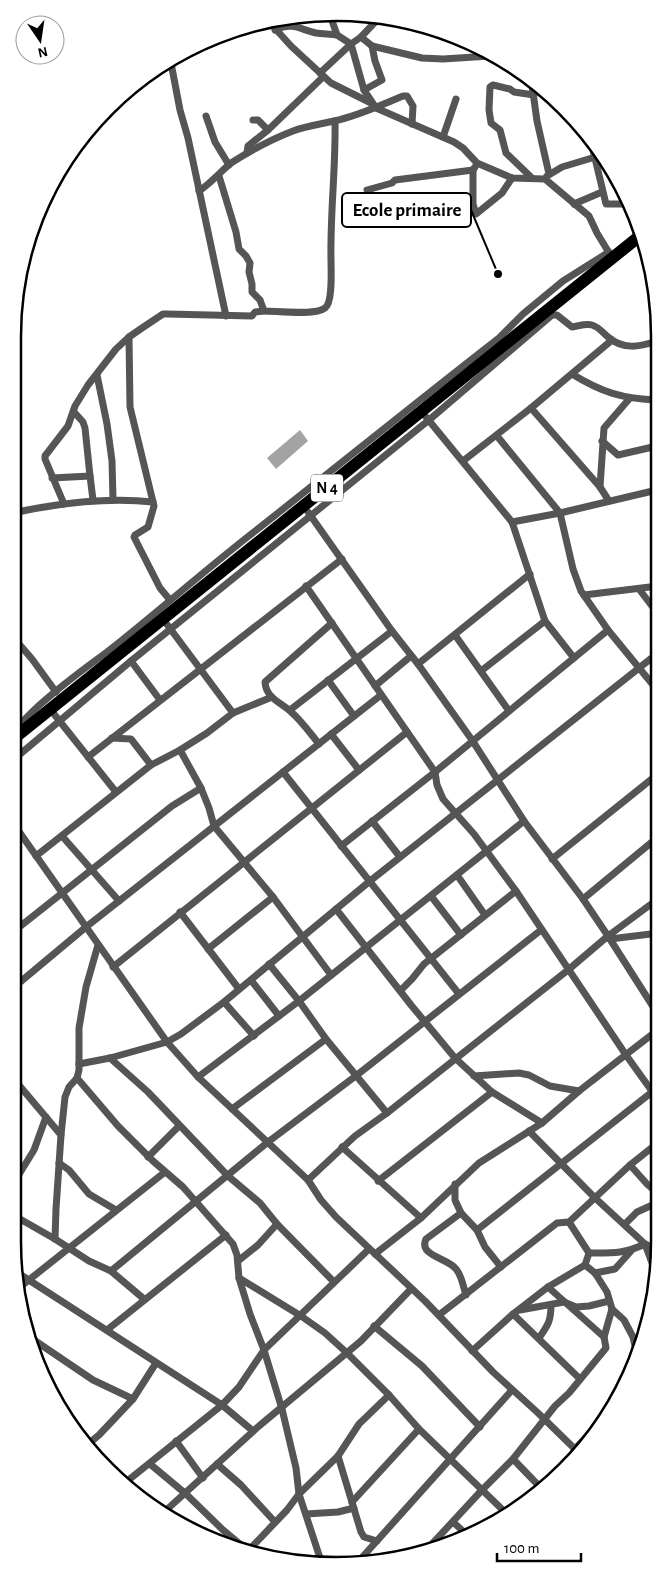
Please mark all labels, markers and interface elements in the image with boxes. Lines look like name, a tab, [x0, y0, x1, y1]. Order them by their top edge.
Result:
north arrow	[15, 15, 65, 65]
text: N	[36, 44, 49, 60]
callout: Ecole primaire	[342, 193, 471, 227]
text: Ecole primaire	[352, 201, 462, 220]
road number: N 4	[311, 474, 343, 502]
scale bar	[497, 1530, 581, 1562]
text: 100 m	[504, 1541, 539, 1556]

